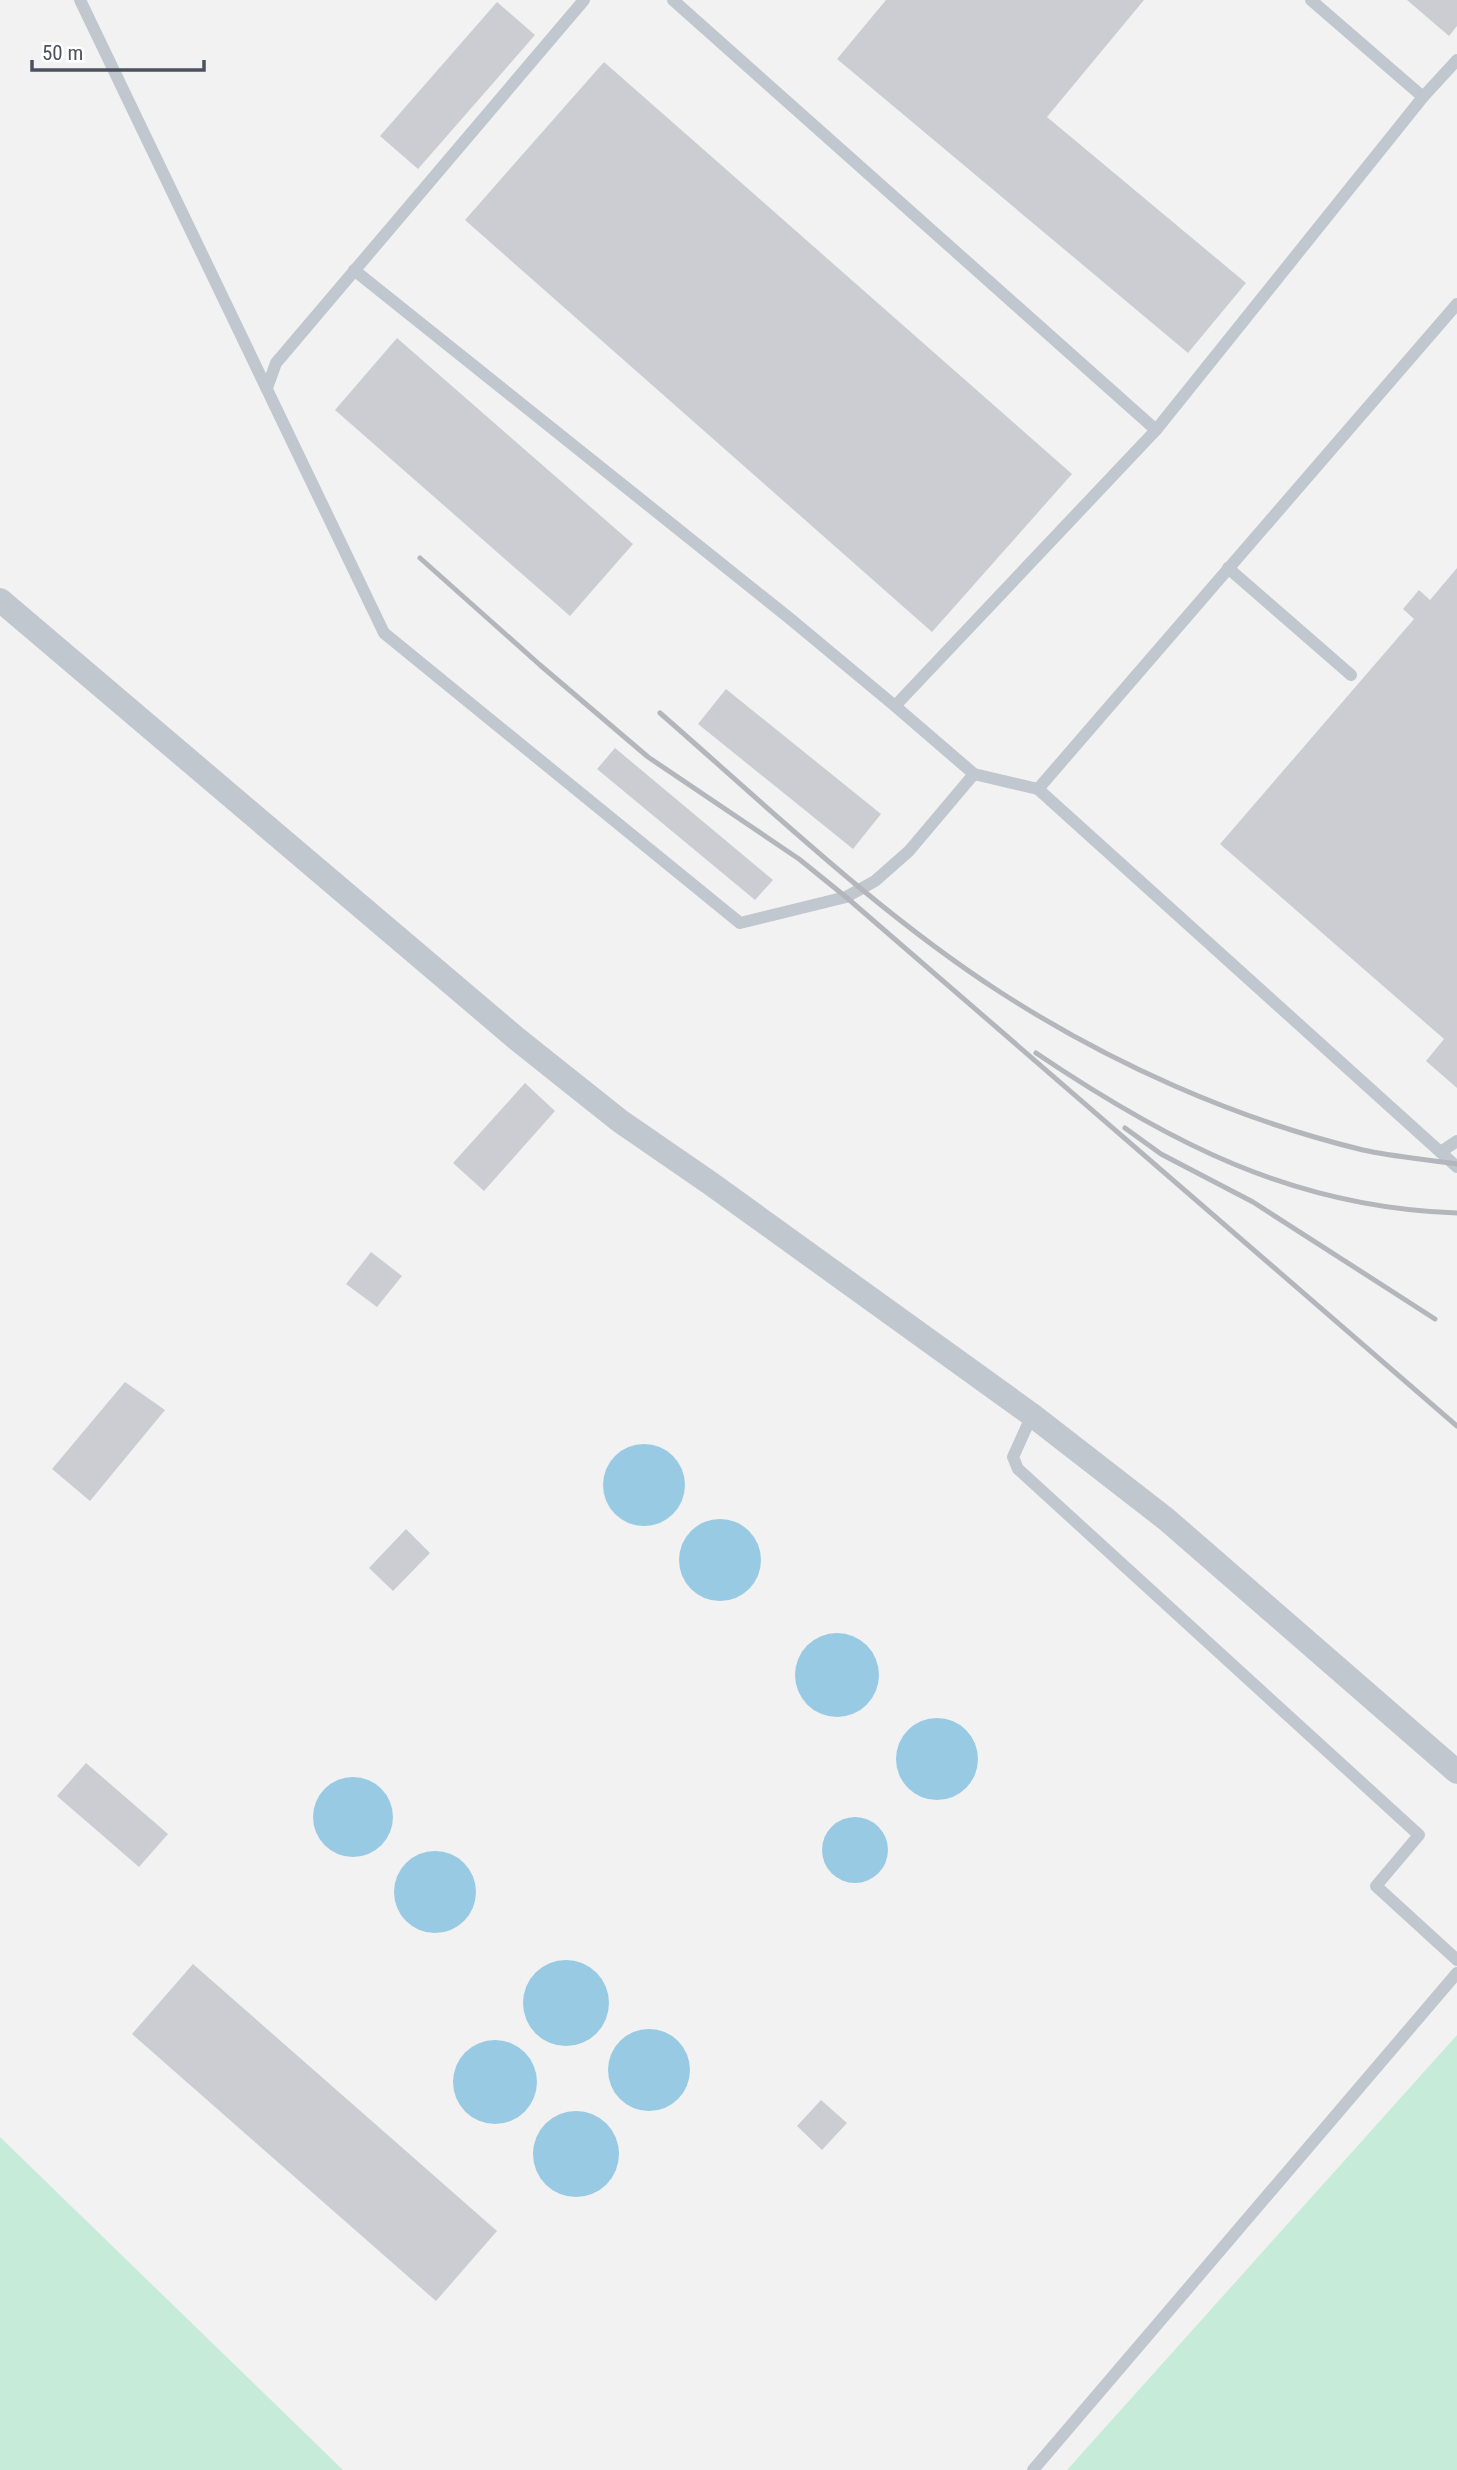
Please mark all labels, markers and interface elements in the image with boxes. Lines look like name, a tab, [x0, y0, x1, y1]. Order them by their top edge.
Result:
scale bar	[32, 28, 203, 72]
text: 50 m	[42, 41, 83, 65]

